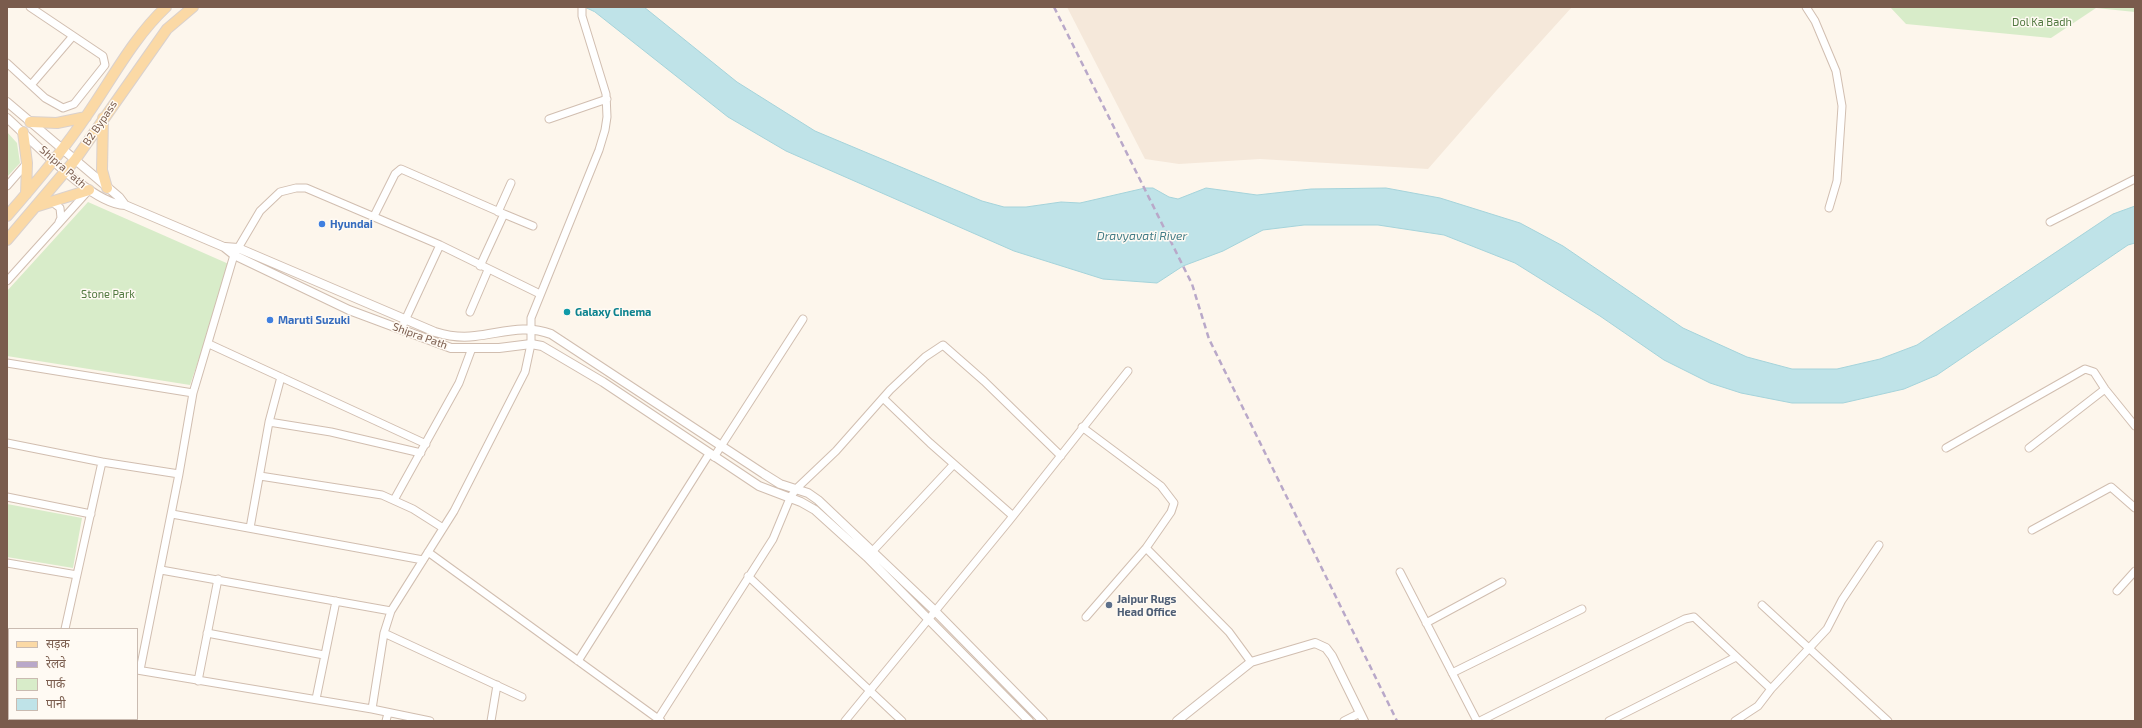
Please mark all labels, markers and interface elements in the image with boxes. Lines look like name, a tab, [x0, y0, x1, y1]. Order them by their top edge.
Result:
park label: Dol Ka Badh	[2012, 15, 2072, 29]
street label: B2 Bypass	[80, 98, 120, 148]
street label: Shipra Path	[37, 143, 89, 191]
place label: Hyundai	[330, 217, 373, 231]
marker: Hyundai	[317, 219, 327, 229]
water label: Dravyavati River	[1097, 229, 1187, 243]
park label: Stone Park	[81, 287, 135, 301]
place label: Galaxy Cinema	[575, 305, 651, 319]
marker: Galaxy Cinema	[562, 307, 572, 317]
place label: Maruti Suzuki	[278, 313, 350, 327]
marker: Maruti Suzuki	[265, 315, 275, 325]
street label: Shipra Path	[391, 320, 449, 352]
place label: Jaipur Rugs Head Office	[1117, 592, 1176, 618]
marker: Jaipur Rugs Head Office	[1104, 600, 1114, 610]
legend	[8, 628, 138, 720]
text: सड़क	[46, 636, 70, 650]
text: रेलवे	[46, 656, 66, 670]
text: पार्क	[46, 676, 65, 690]
text: पानी	[46, 696, 66, 710]

